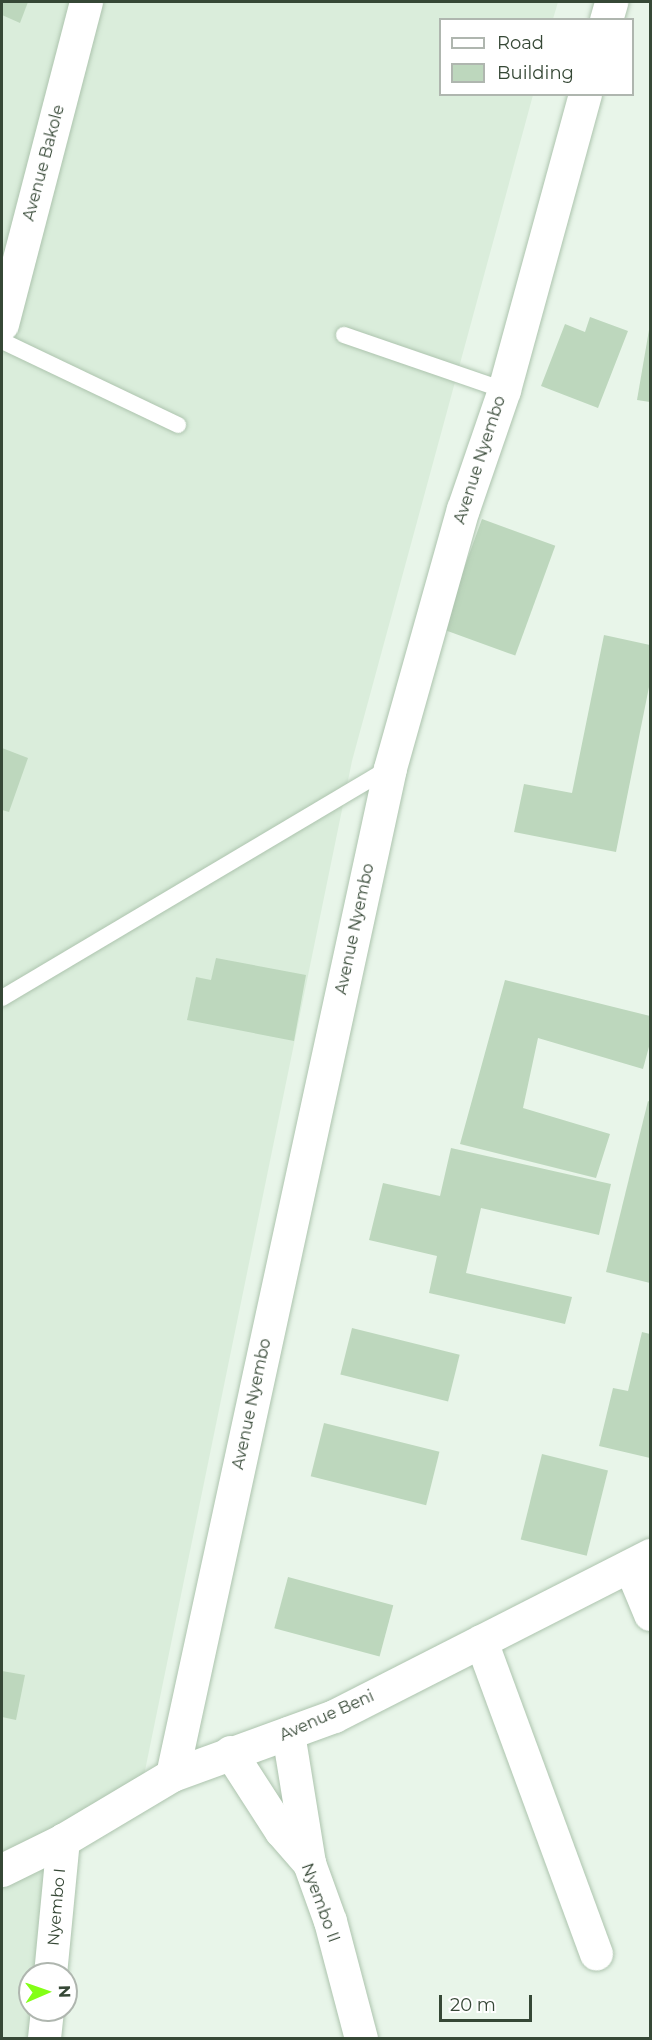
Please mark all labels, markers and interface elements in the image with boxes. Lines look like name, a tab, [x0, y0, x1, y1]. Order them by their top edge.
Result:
legend	[439, 18, 634, 96]
text: Road	[497, 32, 544, 54]
text: Building	[497, 62, 574, 84]
street label: Avenue Bakole	[19, 103, 69, 223]
street label: Avenue Nyembo	[450, 394, 510, 526]
street label: Avenue Nyembo	[332, 862, 378, 996]
street label: Avenue Nyembo	[229, 1337, 275, 1471]
street label: Avenue Beni	[277, 1687, 377, 1745]
street label: Nyembo II	[297, 1861, 343, 1945]
street label: Nyembo I	[44, 1867, 70, 1947]
north arrow	[18, 1962, 78, 2022]
scale bar	[442, 1983, 535, 2021]
text: N	[55, 1985, 74, 1998]
text: 20 m	[450, 1994, 496, 2016]

